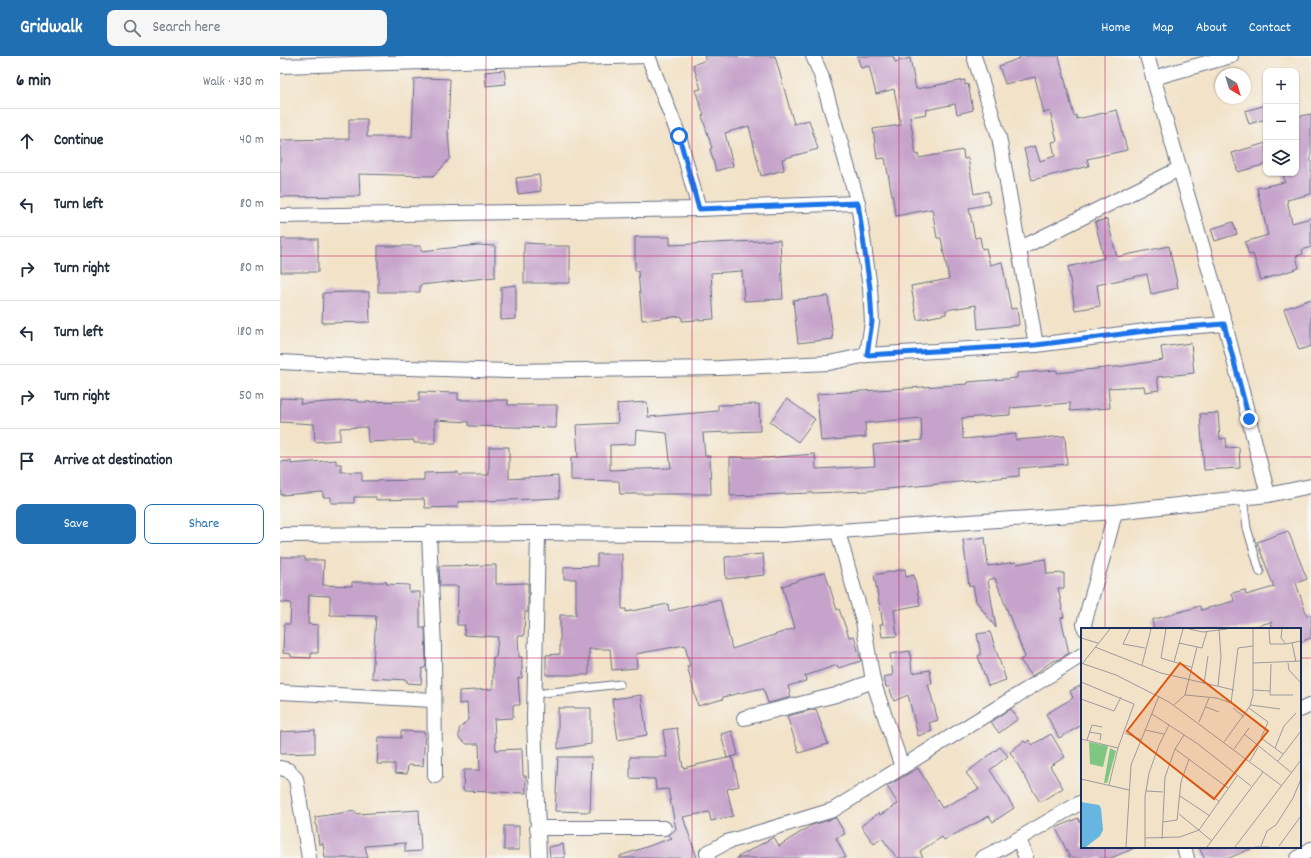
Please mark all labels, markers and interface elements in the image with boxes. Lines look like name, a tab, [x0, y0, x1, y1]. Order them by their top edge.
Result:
search box	[107, 10, 387, 46]
text: Gridwalk	[20, 15, 83, 42]
icon: search	[121, 17, 143, 39]
text: Search here	[153, 17, 220, 39]
text: Home	[1101, 18, 1130, 38]
text: Map	[1152, 18, 1174, 38]
text: About	[1196, 18, 1227, 38]
text: Contact	[1249, 18, 1291, 38]
north arrow	[1215, 68, 1251, 104]
map controls	[1263, 68, 1299, 176]
button: +	[1263, 68, 1299, 104]
text: 6 min	[16, 70, 51, 94]
text: Walk · 430 m	[203, 73, 264, 92]
button: −	[1263, 104, 1299, 140]
route start	[670, 127, 688, 145]
icon: ahead	[16, 130, 38, 152]
text: Continue	[54, 130, 103, 152]
text: 40 m	[240, 131, 264, 150]
button: layers	[1263, 140, 1299, 176]
icon: left	[16, 194, 38, 216]
text: Turn left	[54, 194, 103, 216]
text: 80 m	[240, 195, 264, 214]
icon: right	[16, 258, 38, 280]
text: Turn right	[54, 258, 110, 280]
text: 80 m	[240, 259, 264, 278]
icon: left	[16, 322, 38, 344]
text: Turn left	[54, 322, 103, 344]
text: 180 m	[237, 323, 264, 342]
icon: right	[16, 386, 38, 408]
text: Turn right	[54, 386, 110, 408]
text: 50 m	[239, 387, 264, 406]
route end	[1240, 410, 1258, 428]
icon: arrive	[16, 450, 38, 472]
text: Arrive at destination	[54, 450, 172, 472]
button: Save	[16, 504, 136, 544]
button: Share	[144, 504, 264, 544]
inset map	[1081, 628, 1301, 848]

